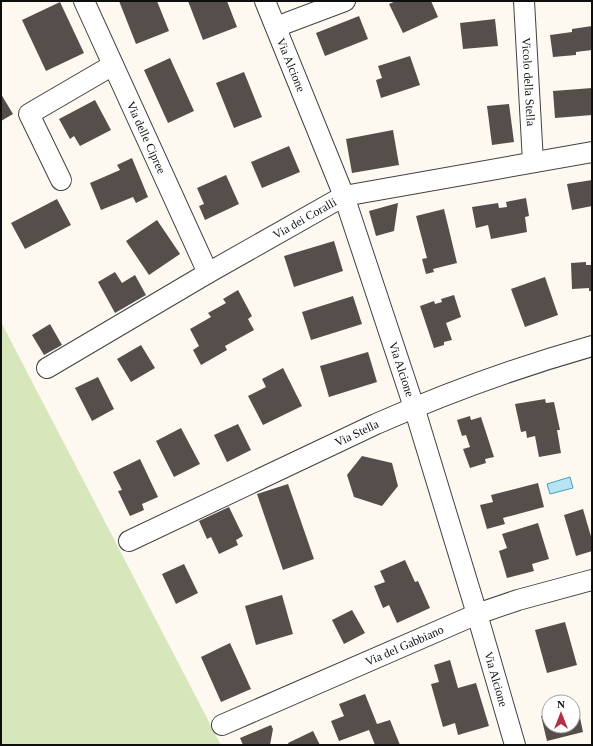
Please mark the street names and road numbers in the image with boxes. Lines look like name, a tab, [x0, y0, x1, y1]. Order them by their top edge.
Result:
street label: Via Alcione	[274, 36, 308, 94]
street label: Vicolo della Stella	[519, 37, 538, 127]
street label: Via delle Cipree	[124, 99, 169, 176]
street label: Via dei Coralli	[270, 194, 339, 242]
street label: Via Alcione	[386, 340, 417, 399]
street label: Via Stella	[333, 416, 382, 450]
street label: Via del Gabbiano	[363, 622, 446, 669]
street label: Via Alcione	[481, 650, 511, 709]

